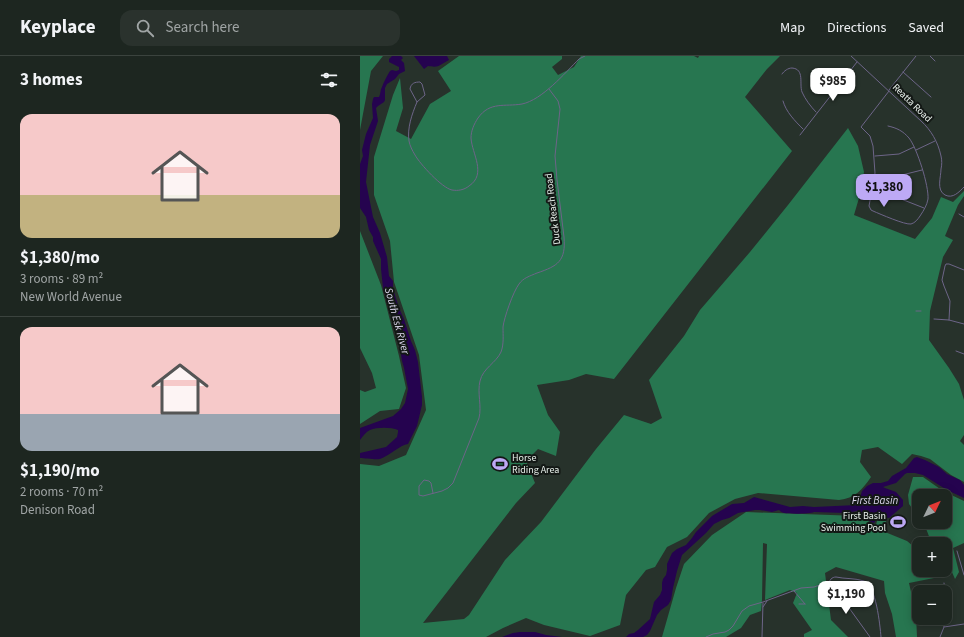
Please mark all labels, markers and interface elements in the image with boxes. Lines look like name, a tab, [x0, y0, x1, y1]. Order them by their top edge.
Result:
search box	[120, 10, 400, 46]
text: Keyplace	[20, 14, 96, 41]
icon: search	[134, 17, 156, 39]
text: Search here	[166, 17, 240, 38]
text: Map	[780, 18, 805, 38]
text: Directions	[827, 18, 886, 38]
text: Saved	[908, 18, 944, 38]
text: 3 homes	[20, 68, 82, 92]
pin: $985	[809, 68, 857, 102]
icon: filters	[318, 69, 340, 91]
text: $985	[819, 72, 847, 90]
street label: Reatta Road	[889, 81, 935, 125]
icon: home	[144, 140, 216, 212]
street label: Duck Reach Road	[542, 172, 564, 246]
pin: $1,380	[851, 174, 917, 208]
text: $1,380	[865, 178, 903, 196]
text: $1,380/mo	[20, 246, 100, 270]
text: 3 rooms · 89 m²	[20, 270, 103, 288]
water label: South Esk River	[381, 286, 413, 357]
text: New World Avenue	[20, 288, 122, 306]
icon: home	[144, 353, 216, 425]
place label: Horse Riding Area	[512, 451, 559, 477]
sports icon: Horse Riding Area	[491, 455, 509, 473]
text: $1,190/mo	[20, 459, 100, 483]
text: 2 rooms · 70 m²	[20, 483, 103, 501]
north arrow	[912, 489, 952, 529]
map controls	[912, 489, 952, 625]
water label: First Basin	[852, 493, 899, 508]
text: Denison Road	[20, 501, 95, 519]
place label: First Basin Swimming Pool	[821, 509, 886, 535]
sports icon: First Basin Swimming Pool	[889, 513, 907, 531]
button: +	[912, 537, 952, 577]
pin: $1,190	[813, 581, 879, 615]
text: $1,190	[827, 585, 865, 603]
button: −	[912, 585, 952, 625]

